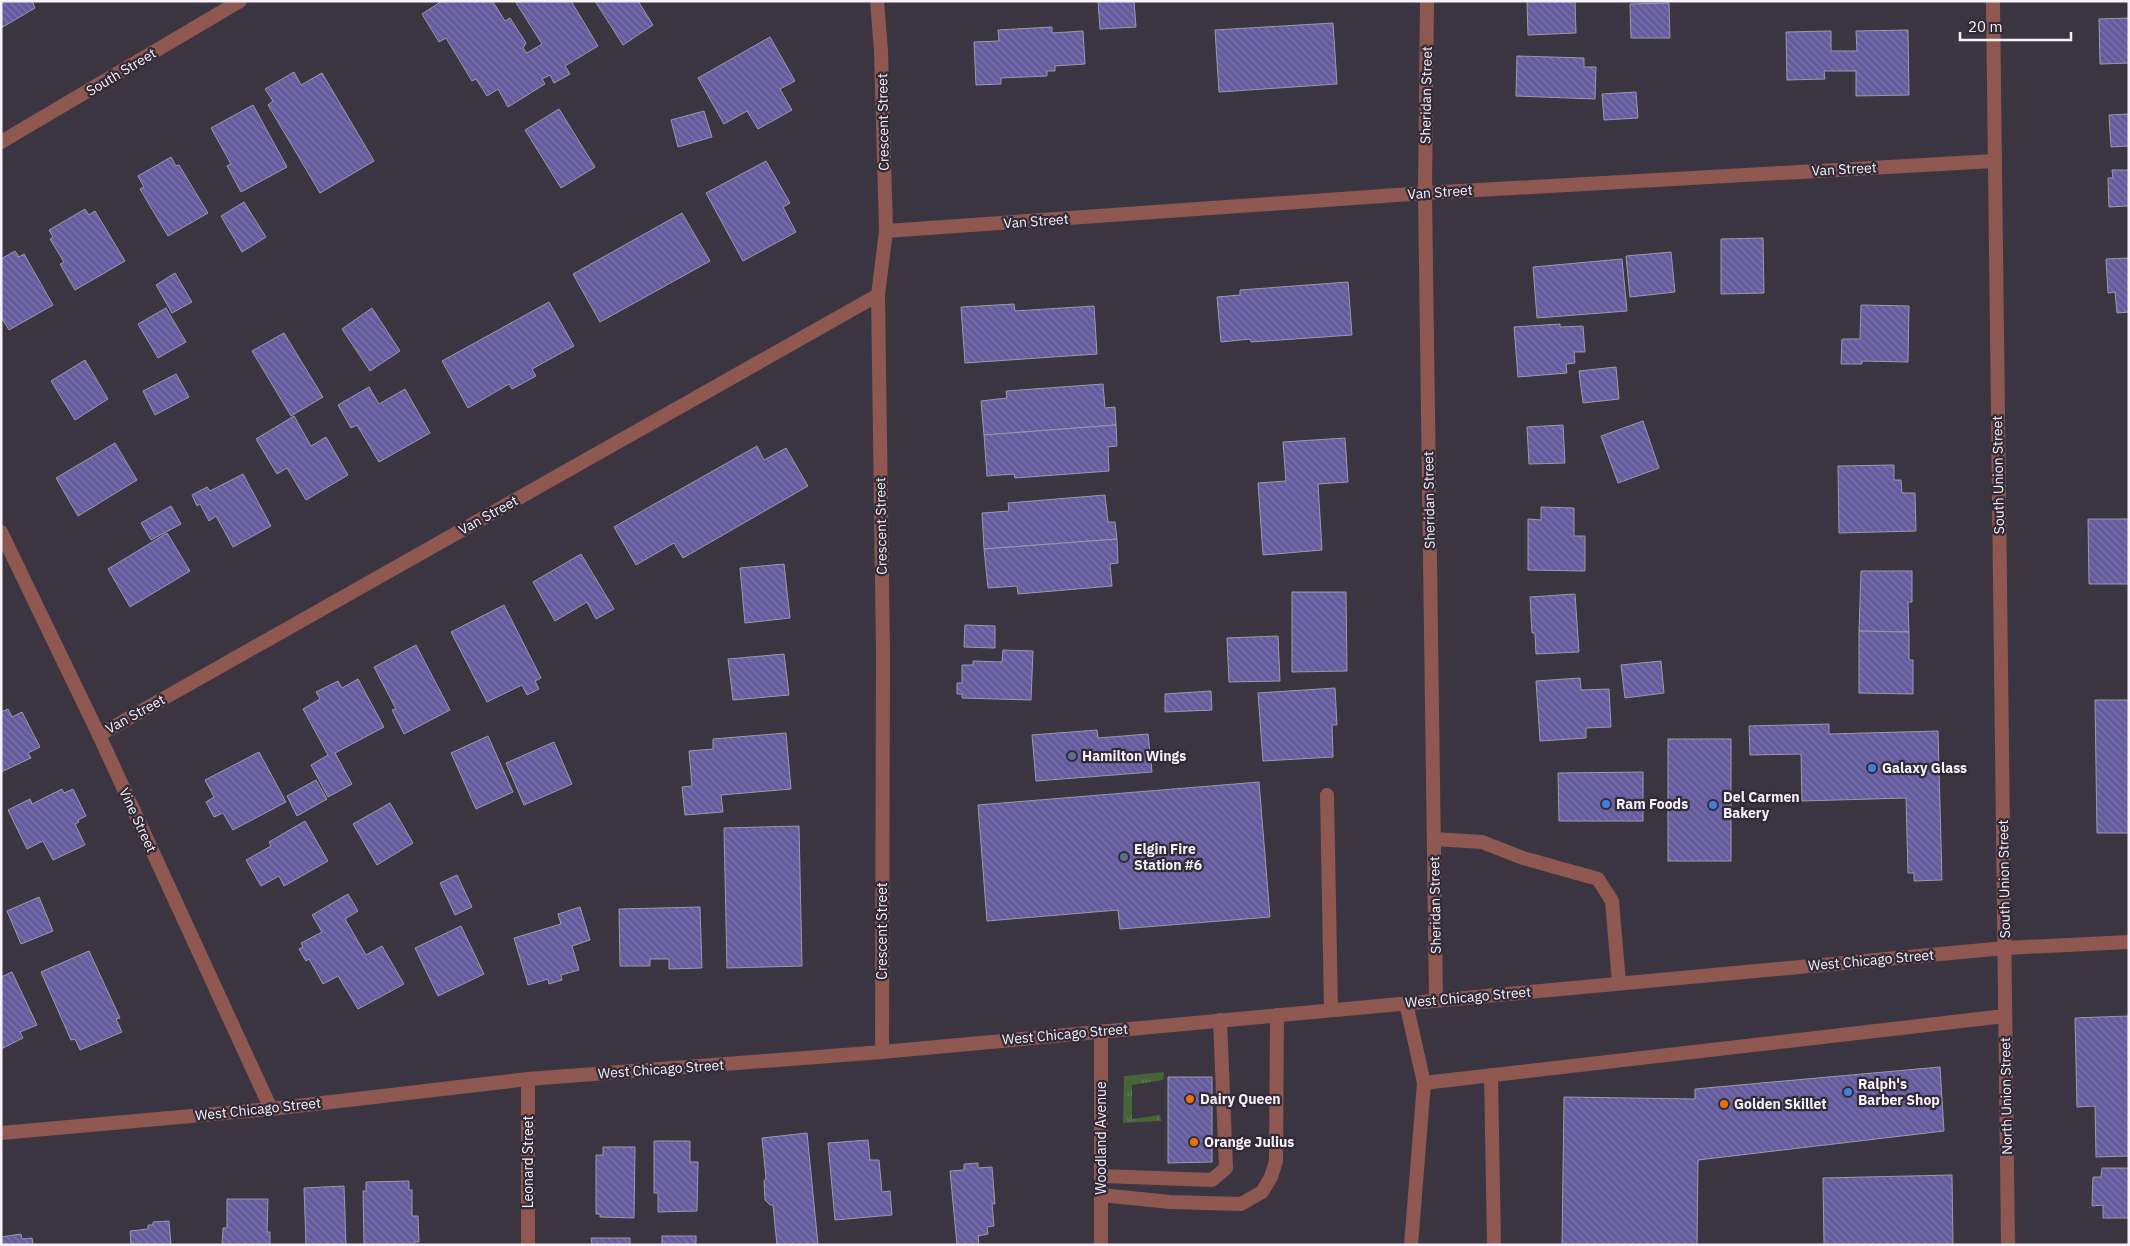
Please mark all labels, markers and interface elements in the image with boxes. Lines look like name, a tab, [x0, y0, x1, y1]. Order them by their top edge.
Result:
scale bar	[1960, 10, 2071, 42]
text: 20 m	[1968, 17, 2003, 36]
street label: South Street	[83, 44, 159, 100]
street label: Sheridan Street	[1416, 46, 1436, 144]
street label: Crescent Street	[873, 73, 893, 171]
street label: Van Street	[1811, 158, 1877, 180]
street label: Van Street	[1407, 181, 1473, 203]
street label: Van Street	[1003, 210, 1069, 232]
street label: South Union Street	[1988, 416, 2008, 534]
street label: Sheridan Street	[1419, 451, 1439, 549]
street label: Crescent Street	[871, 477, 891, 575]
street label: Van Street	[455, 491, 521, 539]
street label: Van Street	[102, 690, 168, 738]
place label: Hamilton Wings	[1082, 747, 1186, 765]
marker: Hamilton Wings	[1066, 750, 1078, 762]
place label: Galaxy Glass	[1882, 759, 1967, 777]
marker: Galaxy Glass	[1866, 762, 1878, 774]
street label: Vine Street	[115, 785, 161, 855]
place label: Del Carmen Bakery	[1723, 788, 1800, 822]
place label: Ram Foods	[1616, 795, 1688, 813]
marker: Ram Foods	[1600, 798, 1612, 810]
marker: Del Carmen Bakery	[1707, 799, 1719, 811]
street label: South Union Street	[1994, 820, 2014, 938]
place label: Elgin Fire Station #6	[1134, 840, 1202, 874]
marker: Elgin Fire Station #6	[1118, 851, 1130, 863]
street label: Sheridan Street	[1425, 856, 1445, 954]
street label: Crescent Street	[873, 882, 891, 980]
street label: West Chicago Street	[1807, 946, 1935, 974]
street label: West Chicago Street	[1404, 983, 1532, 1011]
street label: West Chicago Street	[1001, 1020, 1129, 1048]
street label: North Union Street	[1996, 1037, 2016, 1155]
street label: West Chicago Street	[597, 1056, 725, 1082]
place label: Ralph's Barber Shop	[1858, 1075, 1940, 1109]
street label: Woodland Avenue	[1092, 1081, 1110, 1195]
marker: Ralph's Barber Shop	[1842, 1086, 1854, 1098]
place label: Dairy Queen	[1200, 1090, 1281, 1108]
street label: West Chicago Street	[194, 1093, 322, 1125]
marker: Dairy Queen	[1184, 1093, 1196, 1105]
place label: Golden Skillet	[1734, 1095, 1827, 1113]
marker: Golden Skillet	[1718, 1098, 1730, 1110]
street label: Leonard Street	[519, 1116, 537, 1208]
place label: Orange Julius	[1204, 1133, 1294, 1151]
marker: Orange Julius	[1188, 1136, 1200, 1148]

